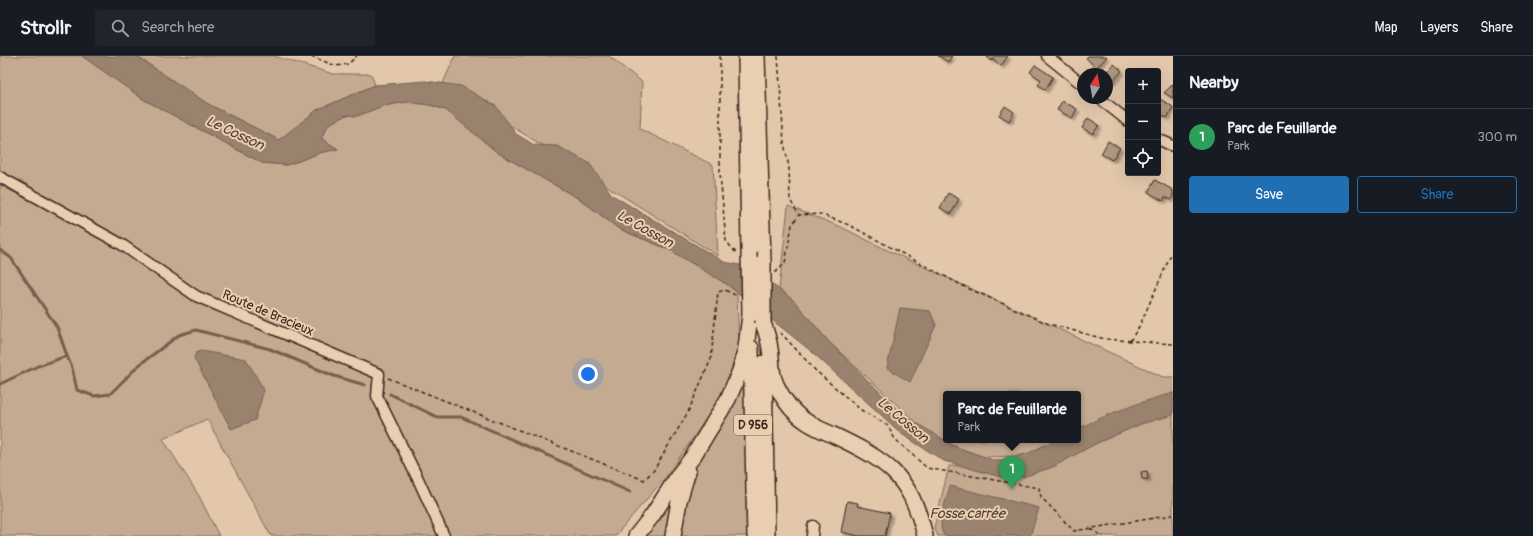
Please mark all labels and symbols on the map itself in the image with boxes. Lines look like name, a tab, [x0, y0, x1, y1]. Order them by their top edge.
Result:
north arrow	[1077, 68, 1113, 104]
water label: Le Cosson	[203, 112, 268, 154]
water label: Le Cosson	[614, 207, 677, 252]
street label: Route de Bracieux	[220, 287, 316, 339]
your location	[578, 364, 598, 384]
water label: Le Cosson	[874, 394, 933, 447]
road number: D 956	[734, 415, 772, 435]
pin: 1	[999, 456, 1025, 489]
water label: Fosse carrée	[929, 505, 1007, 522]

